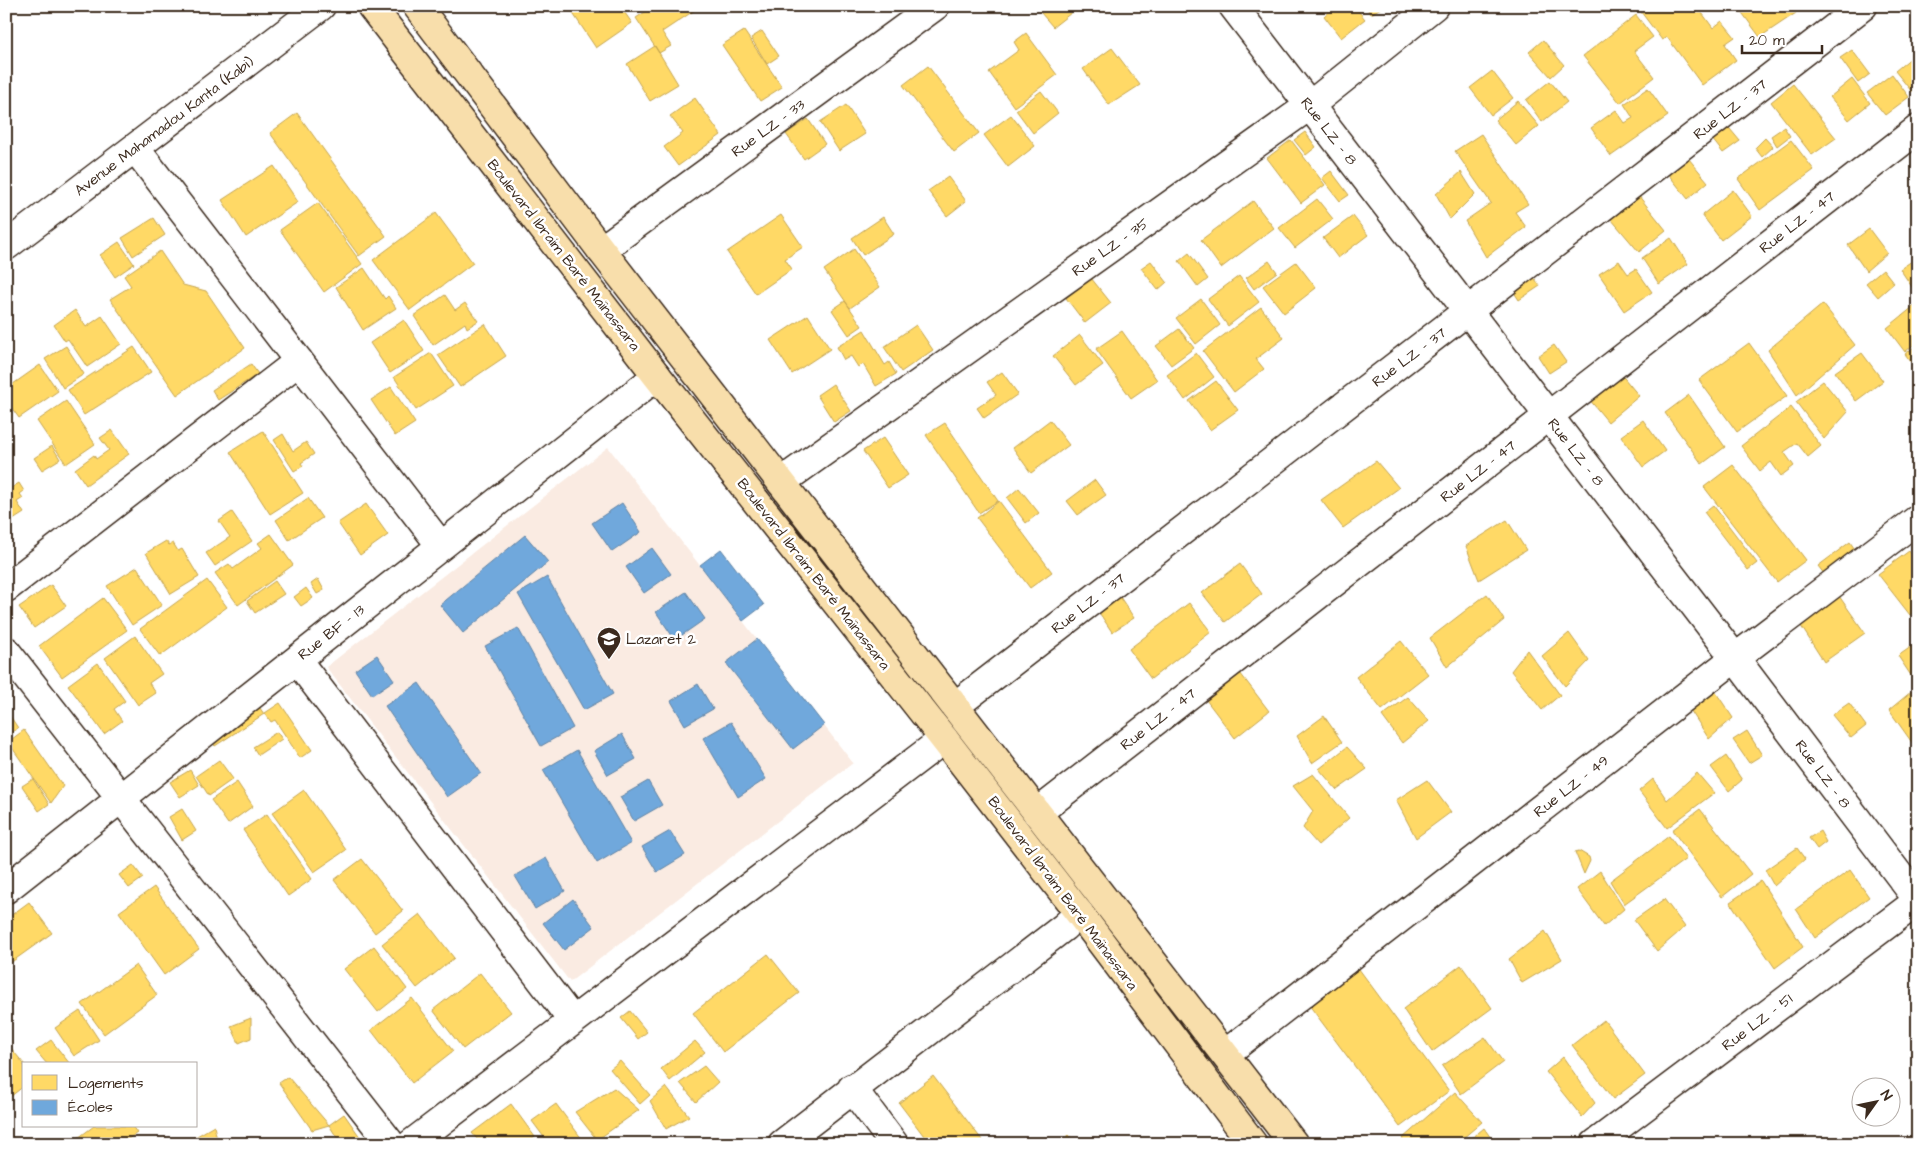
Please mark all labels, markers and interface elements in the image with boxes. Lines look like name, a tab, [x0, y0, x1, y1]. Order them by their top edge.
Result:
scale bar	[1742, 22, 1822, 54]
text: 20 m	[1749, 30, 1785, 51]
street label: Avenue Mahamadou Kanta (Kabi)	[70, 52, 258, 201]
street label: Rue LZ - 37	[1689, 74, 1771, 145]
street label: Rue LZ - 8	[1295, 93, 1362, 170]
street label: Rue LZ - 33	[727, 94, 810, 162]
street label: Boulevard Ibraim Baré Maïnassara	[482, 155, 645, 356]
street label: Rue LZ - 47	[1755, 186, 1840, 259]
street label: Rue LZ - 35	[1068, 213, 1153, 282]
street label: Rue LZ - 37	[1368, 322, 1451, 392]
street label: Rue LZ - 8	[1542, 414, 1609, 491]
street label: Rue LZ - 47	[1436, 435, 1521, 508]
street label: Boulevard Ibraim Baré Maïnassara	[732, 474, 895, 675]
street label: Rue LZ - 37	[1047, 568, 1129, 639]
street label: Rue BF - 13	[293, 599, 369, 665]
school or university icon: Lazaret 2	[596, 626, 622, 660]
place label: Lazaret 2	[626, 629, 697, 650]
street label: Rue LZ - 47	[1116, 683, 1201, 756]
street label: Rue LZ - 8	[1790, 736, 1856, 813]
street label: Rue LZ - 49	[1529, 750, 1613, 822]
street label: Boulevard Ibraim Baré Maïnassara	[983, 792, 1143, 995]
street label: Rue LZ - 51	[1718, 989, 1797, 1056]
legend	[22, 1062, 198, 1128]
text: Logements	[68, 1073, 144, 1095]
north arrow	[1852, 1078, 1902, 1128]
text: N	[1875, 1086, 1897, 1105]
text: Écoles	[68, 1097, 113, 1118]

